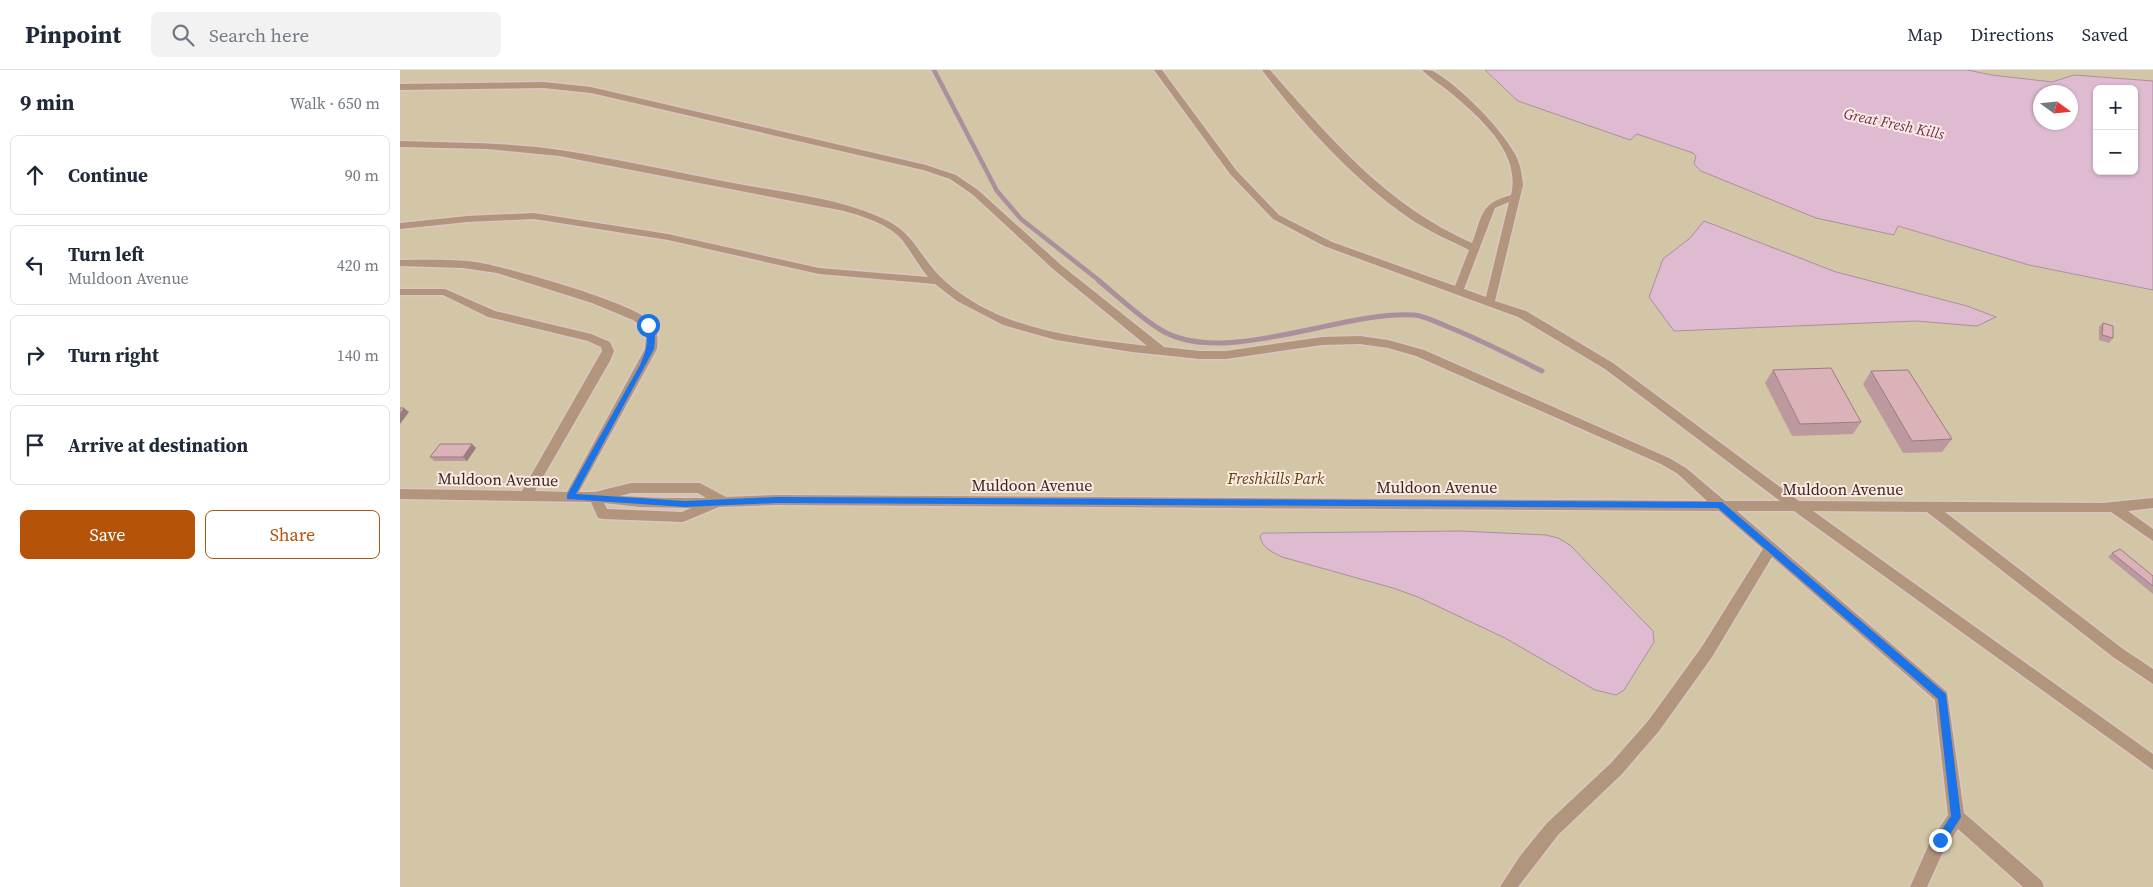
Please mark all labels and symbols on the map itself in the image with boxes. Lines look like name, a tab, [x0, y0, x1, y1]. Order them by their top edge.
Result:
north arrow	[2033, 85, 2078, 130]
water label: Great Fresh Kills	[1842, 103, 1947, 145]
route start	[637, 314, 660, 337]
street label: Muldoon Avenue	[437, 467, 559, 491]
park label: Freshkills Park	[1227, 467, 1325, 489]
street label: Muldoon Avenue	[972, 474, 1092, 496]
street label: Muldoon Avenue	[1377, 476, 1497, 498]
street label: Muldoon Avenue	[1783, 478, 1903, 500]
route end	[1929, 829, 1952, 852]

